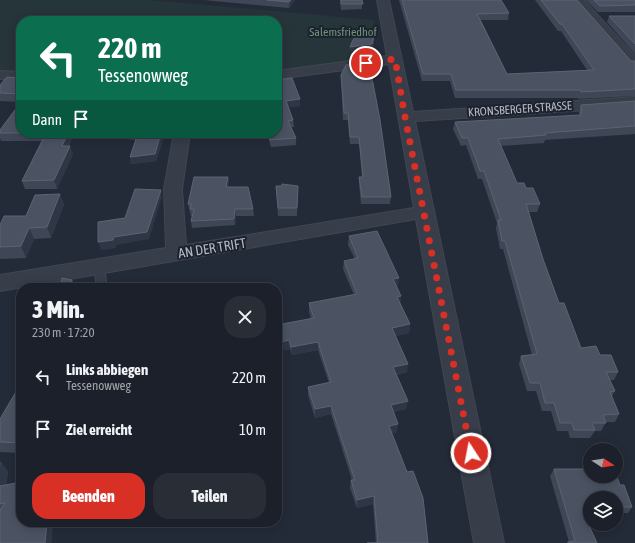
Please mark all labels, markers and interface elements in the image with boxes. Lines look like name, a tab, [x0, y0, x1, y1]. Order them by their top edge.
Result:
park label: Salemsfriedhof	[309, 25, 377, 39]
icon: left	[32, 32, 84, 84]
text: 220 m	[98, 32, 161, 64]
pin	[349, 46, 383, 80]
icon: arrive	[355, 52, 377, 74]
text: Tessenowweg	[98, 65, 188, 86]
street label: KRONSBERGER STRASSE	[468, 98, 572, 120]
icon: arrive	[70, 108, 92, 130]
text: Dann	[32, 111, 62, 128]
street label: AN DER TRIFT	[177, 235, 247, 261]
text: 3 Min.	[32, 296, 84, 323]
button: close	[224, 296, 266, 338]
text: 230 m · 17:20	[32, 325, 95, 340]
text: Links abbiegen	[66, 361, 148, 378]
icon: left	[32, 366, 54, 388]
text: 220 m	[232, 369, 266, 386]
text: Tessenowweg	[66, 378, 131, 393]
icon: arrive	[32, 418, 54, 440]
text: Ziel erreicht	[66, 421, 132, 438]
text: 10 m	[239, 421, 266, 438]
position arrow	[450, 432, 492, 474]
north arrow	[583, 443, 623, 483]
map controls	[583, 443, 623, 531]
button: Beenden	[32, 473, 145, 519]
button: Teilen	[153, 473, 266, 519]
button: layers	[583, 491, 623, 531]

